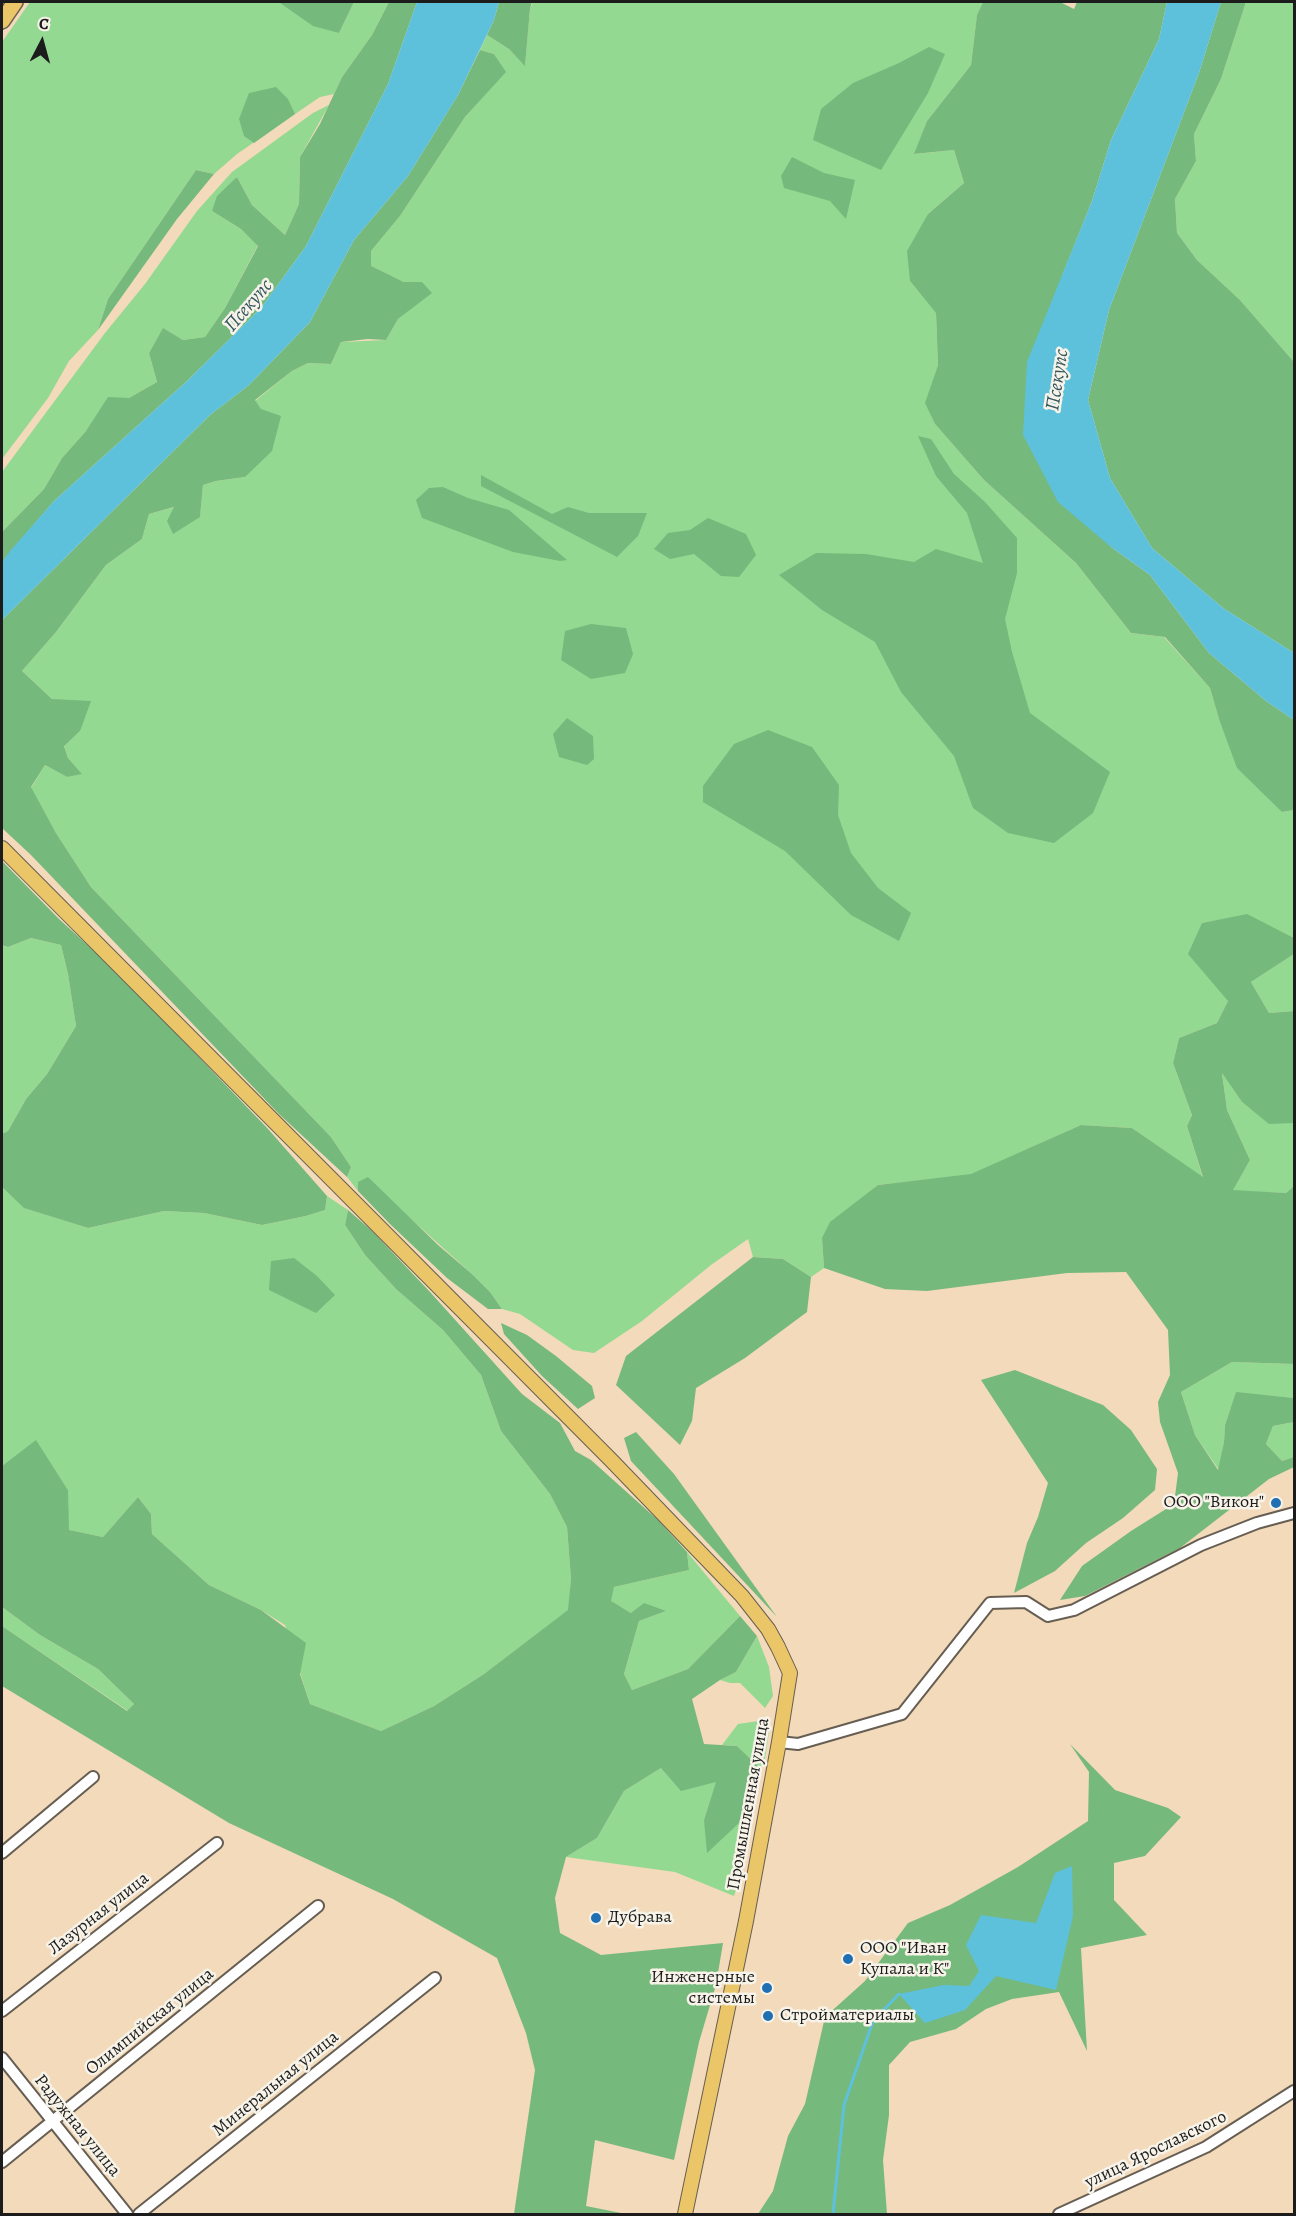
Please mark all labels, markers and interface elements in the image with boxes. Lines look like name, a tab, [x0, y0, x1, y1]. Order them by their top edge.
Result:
north arrow	[12, 12, 72, 72]
text: С	[38, 13, 50, 36]
water label: Псекупс	[220, 275, 278, 337]
water label: Псекупс	[1041, 348, 1075, 412]
place label: ООО "Викон"	[1164, 1492, 1264, 1514]
marker: ООО "Викон"	[1269, 1496, 1283, 1510]
street label: Промышленная улица	[723, 1716, 775, 1892]
street label: Лазурная улица	[44, 1868, 154, 1960]
place label: Дубрава	[608, 1907, 672, 1929]
marker: Дубрава	[589, 1911, 603, 1925]
place label: ООО "Иван Купала и К"	[860, 1938, 949, 1980]
marker: ООО "Иван Купала и К"	[841, 1952, 855, 1966]
street label: Олимпийская улица	[82, 1964, 218, 2080]
place label: Инженерные системы	[651, 1967, 755, 2010]
marker: Инженерные системы	[760, 1981, 774, 1995]
place label: Стройматериалы	[780, 2005, 914, 2027]
marker: Стройматериалы	[761, 2009, 775, 2023]
street label: Минеральная улица	[209, 2027, 343, 2141]
street label: Радужная улица	[29, 2070, 125, 2182]
street label: улица Ярославского	[1082, 2106, 1230, 2194]

